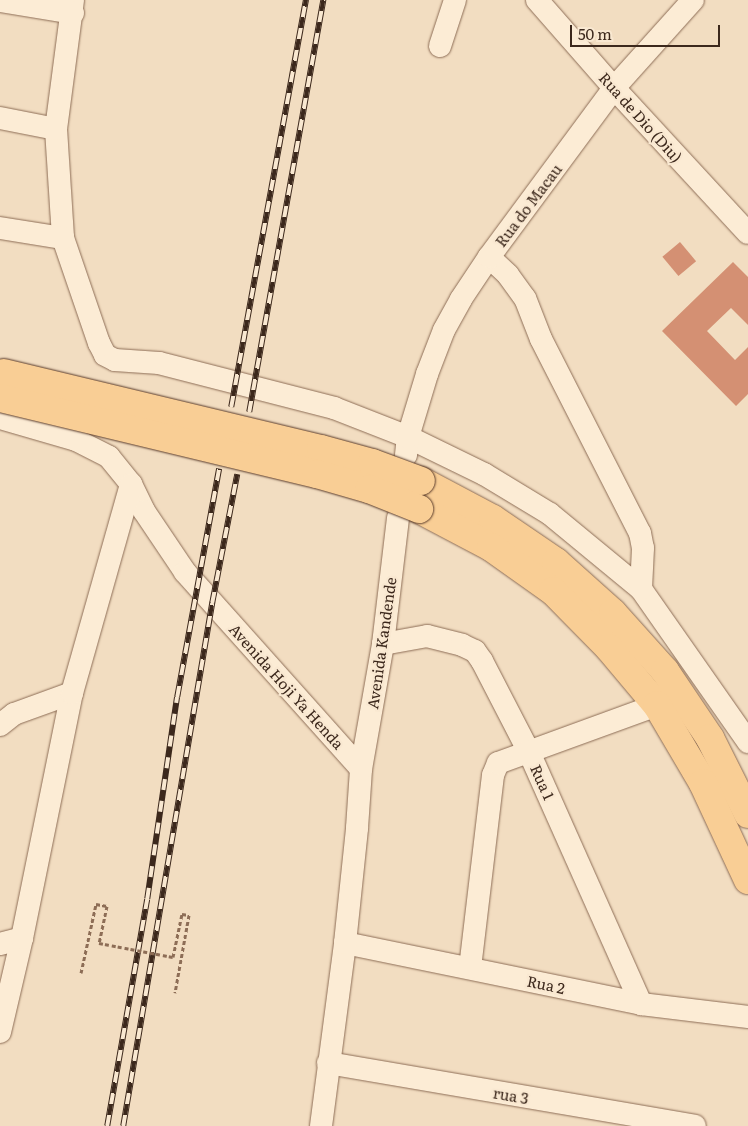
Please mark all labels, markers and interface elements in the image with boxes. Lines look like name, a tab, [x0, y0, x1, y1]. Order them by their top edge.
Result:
scale bar	[573, 15, 723, 47]
text: 50 m	[578, 22, 612, 45]
street label: Rua de Dio (Diu)	[596, 68, 686, 166]
street label: Rua do Macau	[491, 160, 565, 250]
street label: Avenida Kandende	[363, 576, 399, 710]
street label: Avenida Hoji Ya Henda	[226, 620, 348, 752]
street label: Rua 1	[527, 761, 559, 803]
street label: Rua 2	[525, 971, 567, 997]
street label: rua 3	[492, 1083, 530, 1107]

